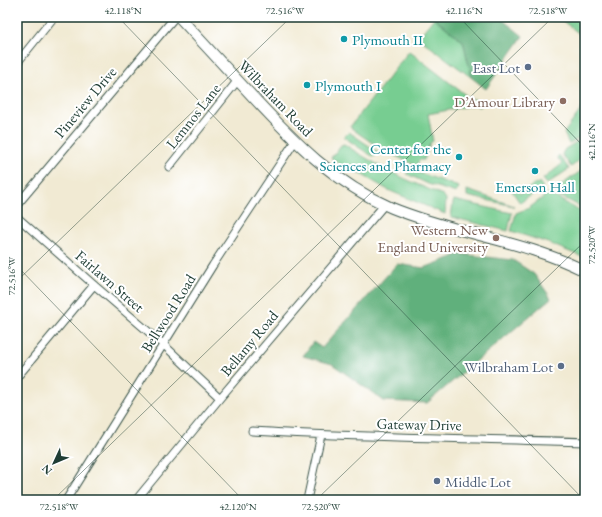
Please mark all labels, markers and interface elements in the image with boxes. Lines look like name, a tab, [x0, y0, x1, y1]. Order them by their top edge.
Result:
text: 42.118°N	[104, 4, 142, 17]
text: 72.516°W	[266, 4, 305, 17]
text: 42.116°N	[445, 4, 483, 17]
text: 72.518°W	[529, 4, 568, 17]
place label: Plymouth II	[352, 30, 423, 49]
marker: Plymouth II	[339, 34, 349, 44]
street label: Wilbraham Road	[235, 56, 318, 141]
place label: East Lot	[472, 58, 520, 77]
street label: Pineview Drive	[50, 62, 120, 141]
marker: East Lot	[523, 62, 533, 72]
place label: Plymouth I	[315, 76, 381, 95]
street label: Lemnos Lane	[162, 79, 225, 153]
marker: Plymouth I	[302, 80, 312, 90]
place label: D’Amour Library	[454, 92, 555, 111]
marker: D’Amour Library	[558, 96, 568, 106]
text: 42.116°N	[585, 123, 598, 161]
place label: Center for the Sciences and Pharmacy	[319, 139, 451, 175]
marker: Center for the Sciences and Pharmacy	[454, 152, 464, 162]
marker: Emerson Hall	[530, 166, 540, 176]
place label: Emerson Hall	[495, 177, 575, 196]
place label: Western New England University	[377, 220, 489, 256]
text: 72.520°W	[585, 225, 598, 264]
marker: Western New England University	[491, 233, 501, 243]
street label: Fairlawn Street	[72, 246, 149, 316]
text: 72.516°W	[5, 256, 18, 295]
street label: Bellwood Road	[136, 270, 200, 356]
street label: Bellamy Road	[216, 306, 282, 380]
place label: Wilbraham Lot	[464, 357, 553, 376]
marker: Wilbraham Lot	[556, 361, 566, 371]
street label: Gateway Drive	[376, 414, 462, 434]
north arrow	[34, 443, 74, 483]
text: N	[39, 462, 55, 478]
place label: Middle Lot	[445, 472, 511, 491]
marker: Middle Lot	[432, 476, 442, 486]
text: 72.518°W	[40, 500, 79, 513]
text: 42.120°N	[219, 500, 257, 513]
text: 72.520°W	[302, 500, 341, 513]

